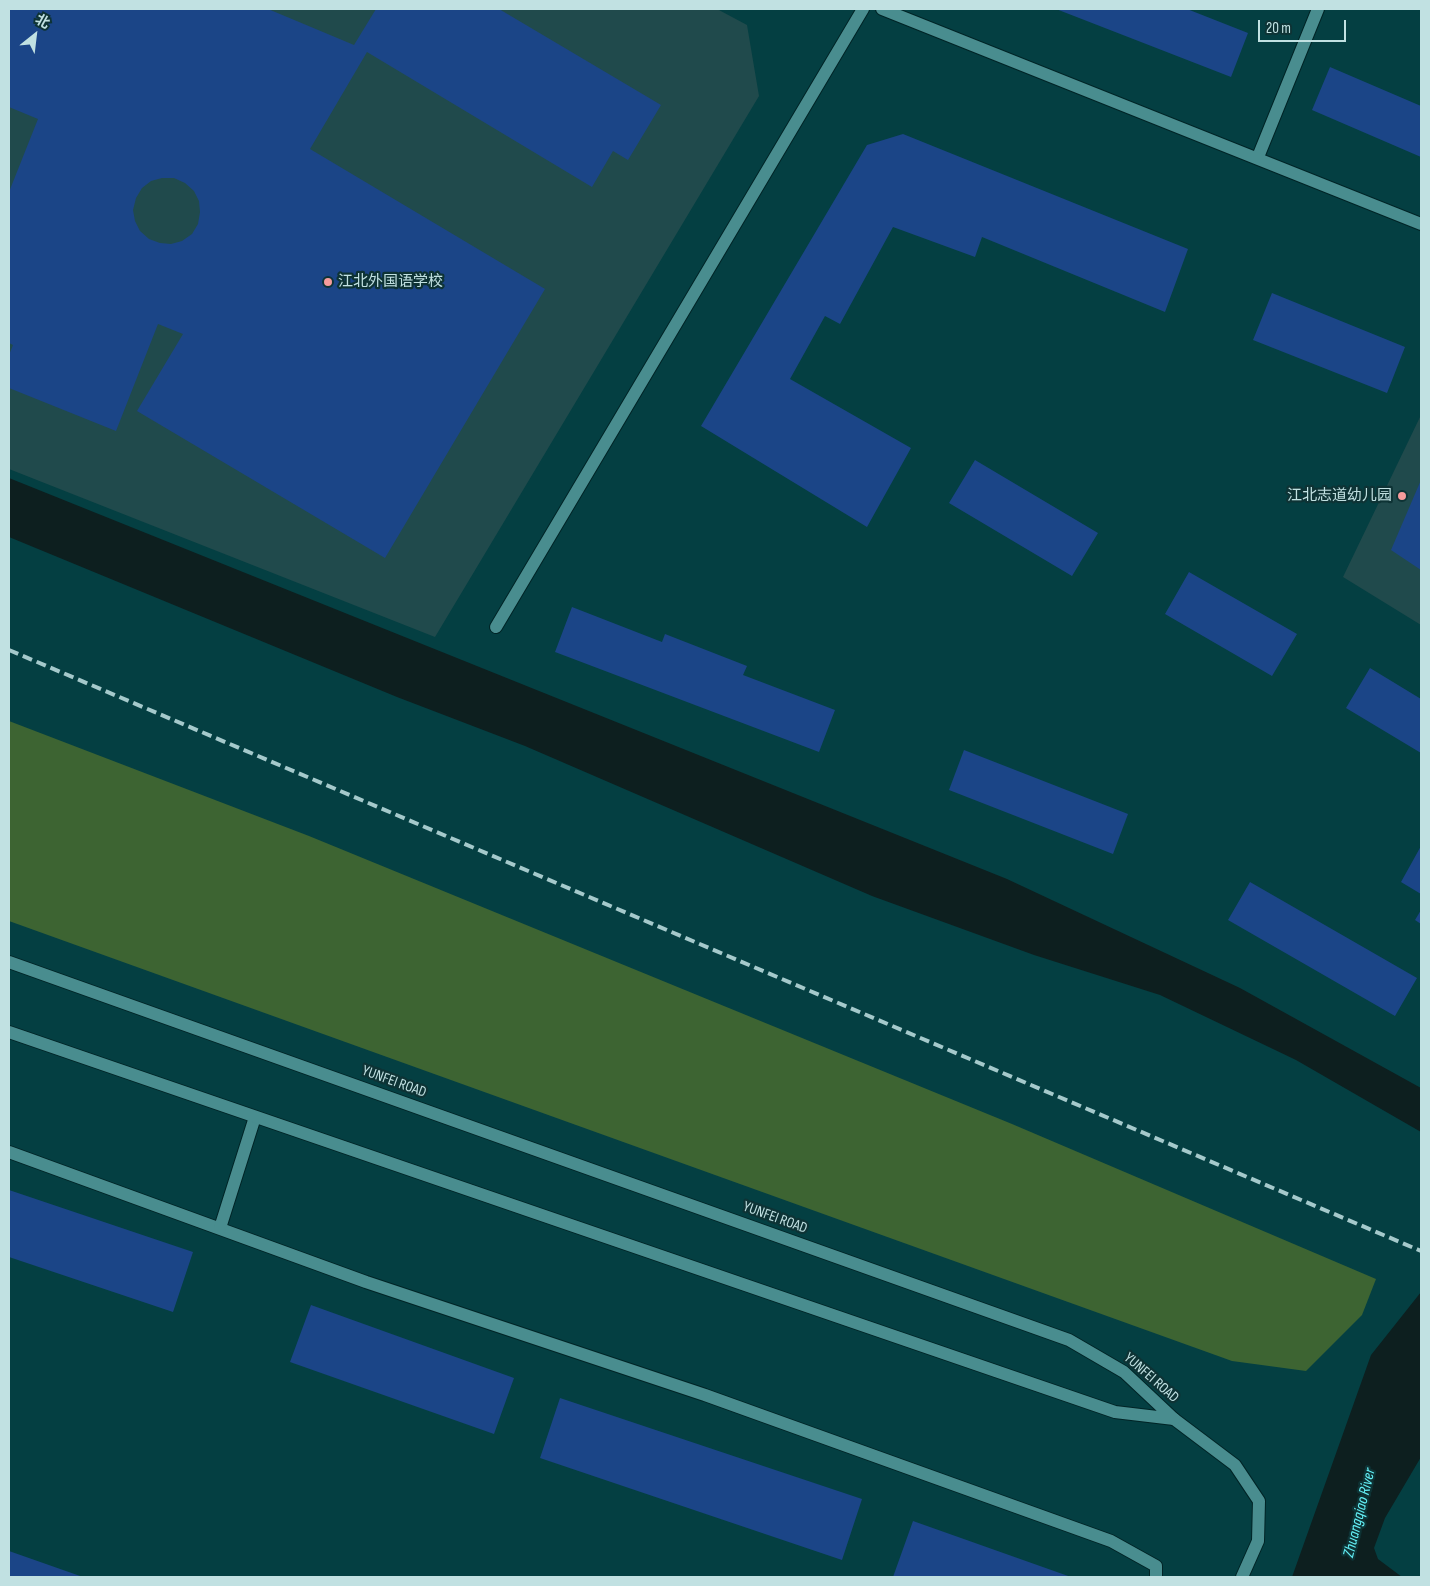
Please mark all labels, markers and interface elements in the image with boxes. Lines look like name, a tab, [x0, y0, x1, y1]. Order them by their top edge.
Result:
north arrow	[10, 10, 60, 60]
scale bar	[1260, 10, 1348, 42]
text: 北	[32, 11, 53, 32]
text: 20 m	[1266, 19, 1291, 38]
place label: 江北外国语学校	[338, 273, 443, 291]
marker: 江北外国语学校	[322, 276, 334, 288]
place label: 江北志道幼儿园	[1287, 487, 1392, 505]
marker: 江北志道幼儿园	[1396, 490, 1408, 502]
street label: YUNFEI ROAD	[360, 1062, 428, 1102]
street label: YUNFEI ROAD	[741, 1198, 809, 1238]
street label: YUNFEI ROAD	[1120, 1349, 1182, 1407]
water label: Zhuangqiao River	[1340, 1466, 1380, 1560]

